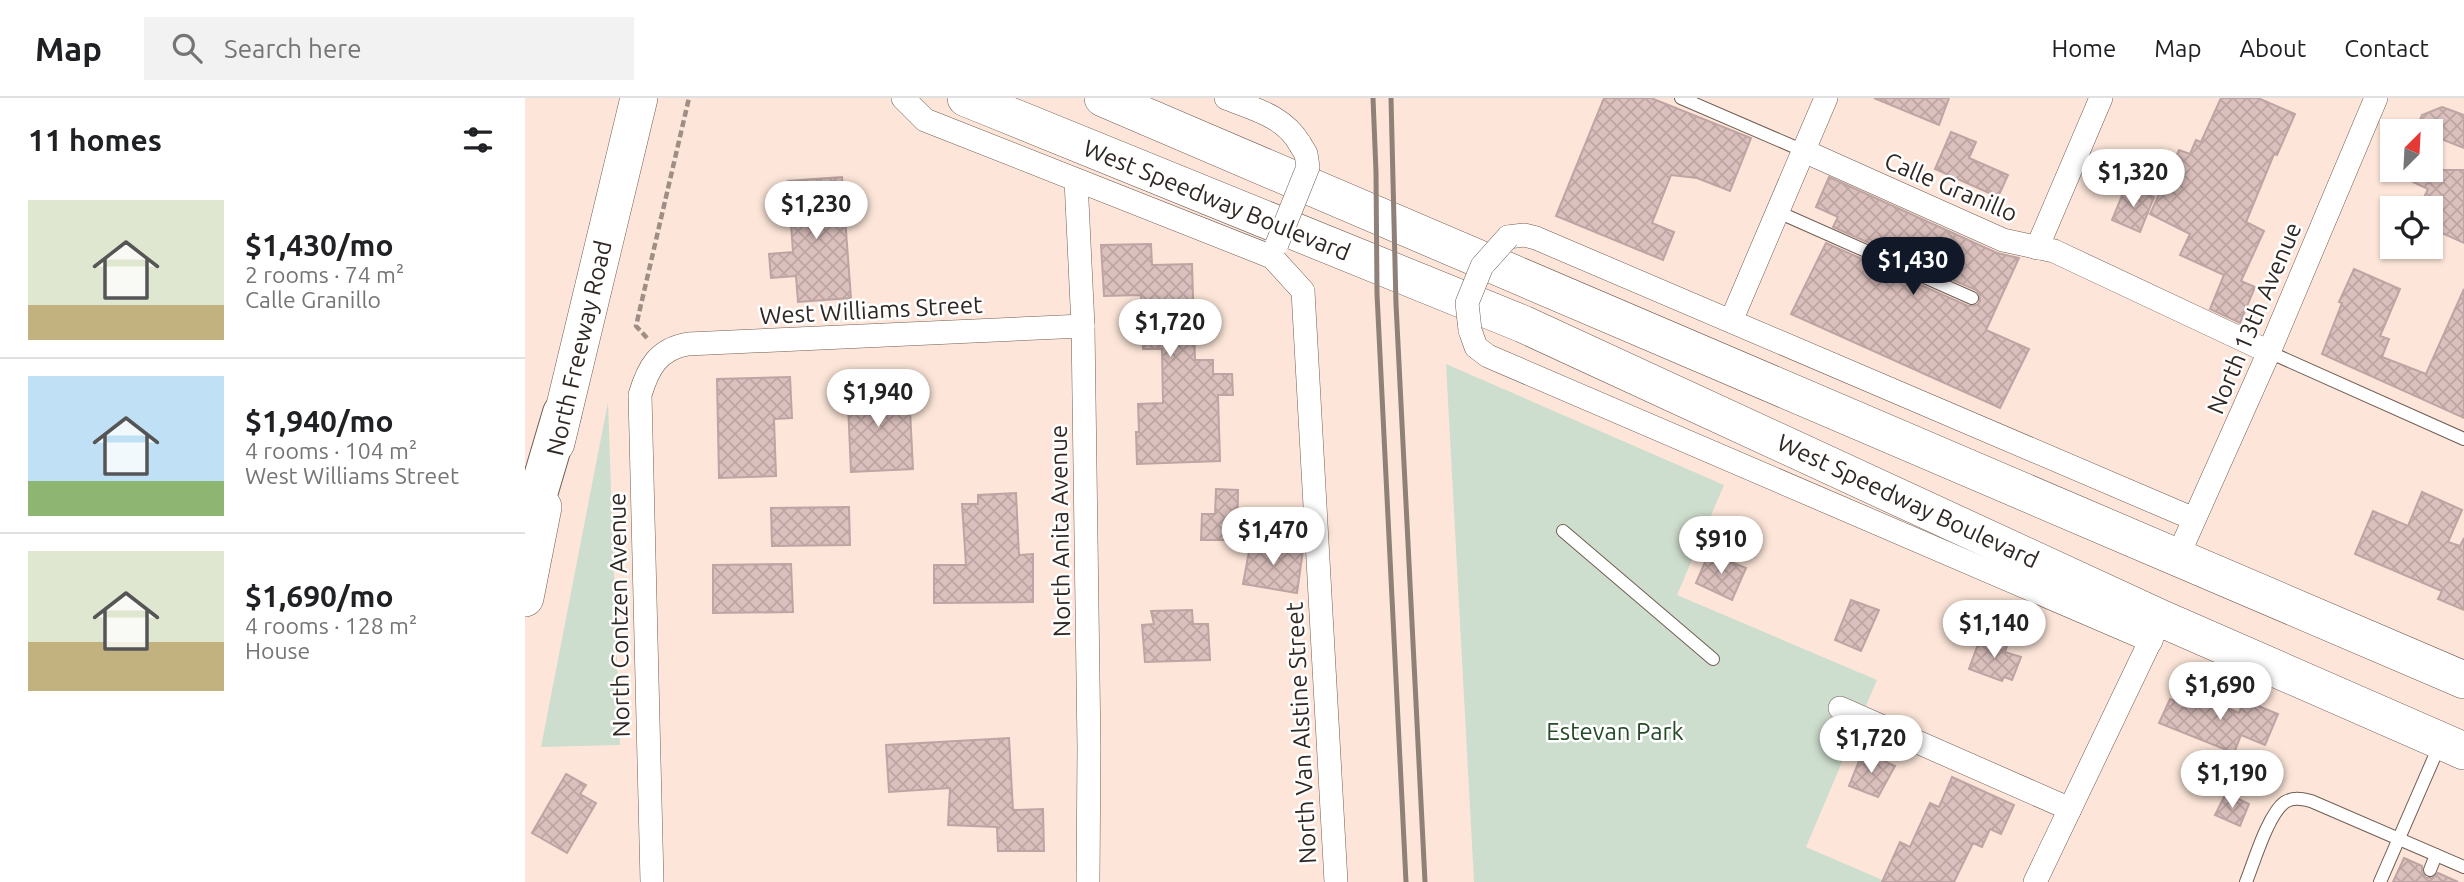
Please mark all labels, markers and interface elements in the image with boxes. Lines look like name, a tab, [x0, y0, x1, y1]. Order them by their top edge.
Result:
search box	[144, 17, 634, 80]
icon: search	[168, 29, 206, 67]
text: Map	[35, 30, 102, 67]
text: Search here	[224, 34, 362, 63]
text: Home	[2051, 35, 2116, 62]
text: Map	[2154, 35, 2201, 62]
text: About	[2239, 35, 2306, 62]
text: Contact	[2344, 35, 2429, 62]
north arrow	[2380, 119, 2443, 182]
map controls	[2380, 119, 2443, 259]
icon: filters	[459, 121, 497, 159]
text: 11 homes	[28, 123, 162, 157]
street label: West Speedway Boulevard	[1080, 134, 1354, 266]
street label: Calle Granillo	[1880, 147, 2022, 227]
pin: $1,320	[2076, 150, 2190, 209]
text: $1,320	[2098, 159, 2168, 184]
pin: $1,230	[759, 181, 873, 241]
text: $1,230	[781, 191, 851, 216]
button: locate	[2380, 196, 2443, 259]
street label: North 13th Avenue	[2201, 218, 2307, 418]
icon: home	[84, 228, 168, 312]
text: $1,430/mo	[245, 228, 394, 262]
street label: North Freeway Road	[541, 238, 617, 458]
pin: $1,430	[1856, 238, 1970, 297]
text: $1,430	[1878, 247, 1948, 272]
text: 2 rooms · 74 m²	[245, 262, 404, 287]
text: Calle Granillo	[245, 287, 381, 312]
street label: West Williams Street	[759, 291, 984, 329]
pin: $1,720	[1113, 300, 1227, 359]
text: $1,720	[1135, 309, 1205, 334]
pin: $1,940	[821, 370, 935, 429]
text: $1,940	[843, 379, 913, 404]
icon: home	[84, 404, 168, 488]
text: $1,940/mo	[245, 404, 394, 438]
street label: North Anita Avenue	[1045, 425, 1075, 637]
street label: West Speedway Boulevard	[1773, 428, 2043, 574]
text: 4 rooms · 104 m²	[245, 438, 417, 463]
text: West Williams Street	[245, 463, 459, 488]
street label: North Contzen Avenue	[603, 492, 635, 738]
pin: $1,470	[1216, 508, 1330, 567]
text: $1,470	[1238, 517, 1308, 542]
pin: $910	[1680, 517, 1762, 576]
text: $910	[1695, 526, 1747, 551]
icon: home	[84, 579, 168, 663]
text: $1,690/mo	[245, 579, 394, 613]
street label: North Van Alstine Street	[1281, 601, 1321, 865]
pin: $1,140	[1937, 601, 2051, 660]
text: $1,140	[1959, 610, 2029, 635]
text: 4 rooms · 128 m²	[245, 613, 417, 638]
text: House	[245, 638, 310, 663]
pin: $1,690	[2163, 662, 2277, 722]
text: $1,690	[2185, 672, 2255, 697]
pin: $1,720	[1814, 716, 1928, 775]
park label: Estevan Park	[1546, 718, 1684, 745]
text: $1,720	[1836, 725, 1906, 750]
pin: $1,190	[2175, 750, 2289, 810]
text: $1,190	[2197, 760, 2267, 785]

